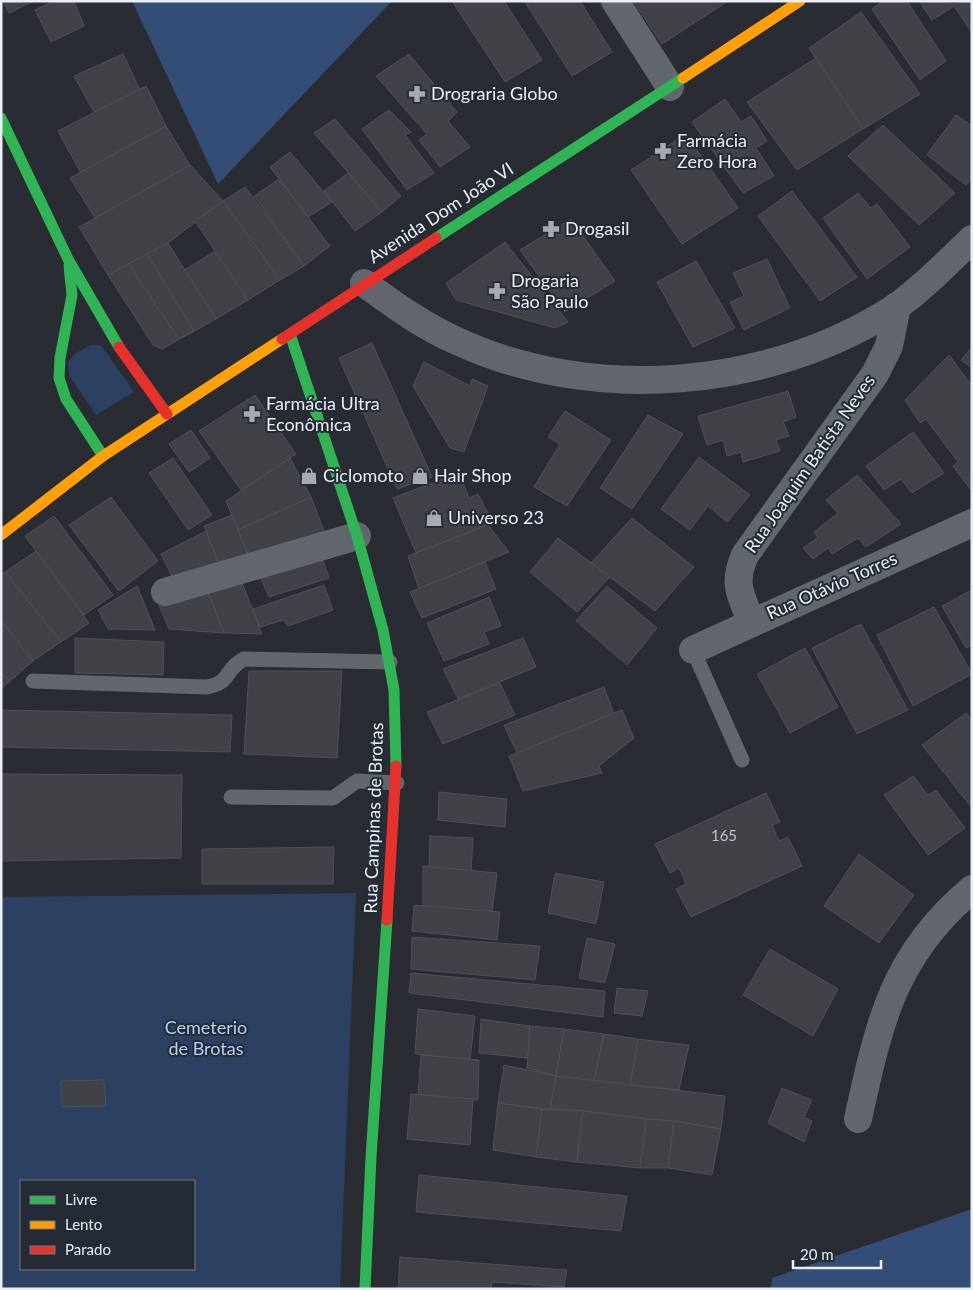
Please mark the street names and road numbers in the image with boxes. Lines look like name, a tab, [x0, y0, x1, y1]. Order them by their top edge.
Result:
street label: Avenida Dom João VI	[364, 157, 517, 267]
street label: Rua Joaquim Batista Neves	[739, 370, 879, 557]
street label: Rua Otávio Torres	[763, 546, 900, 624]
street label: Rua Campinas de Brotas	[359, 722, 387, 914]

